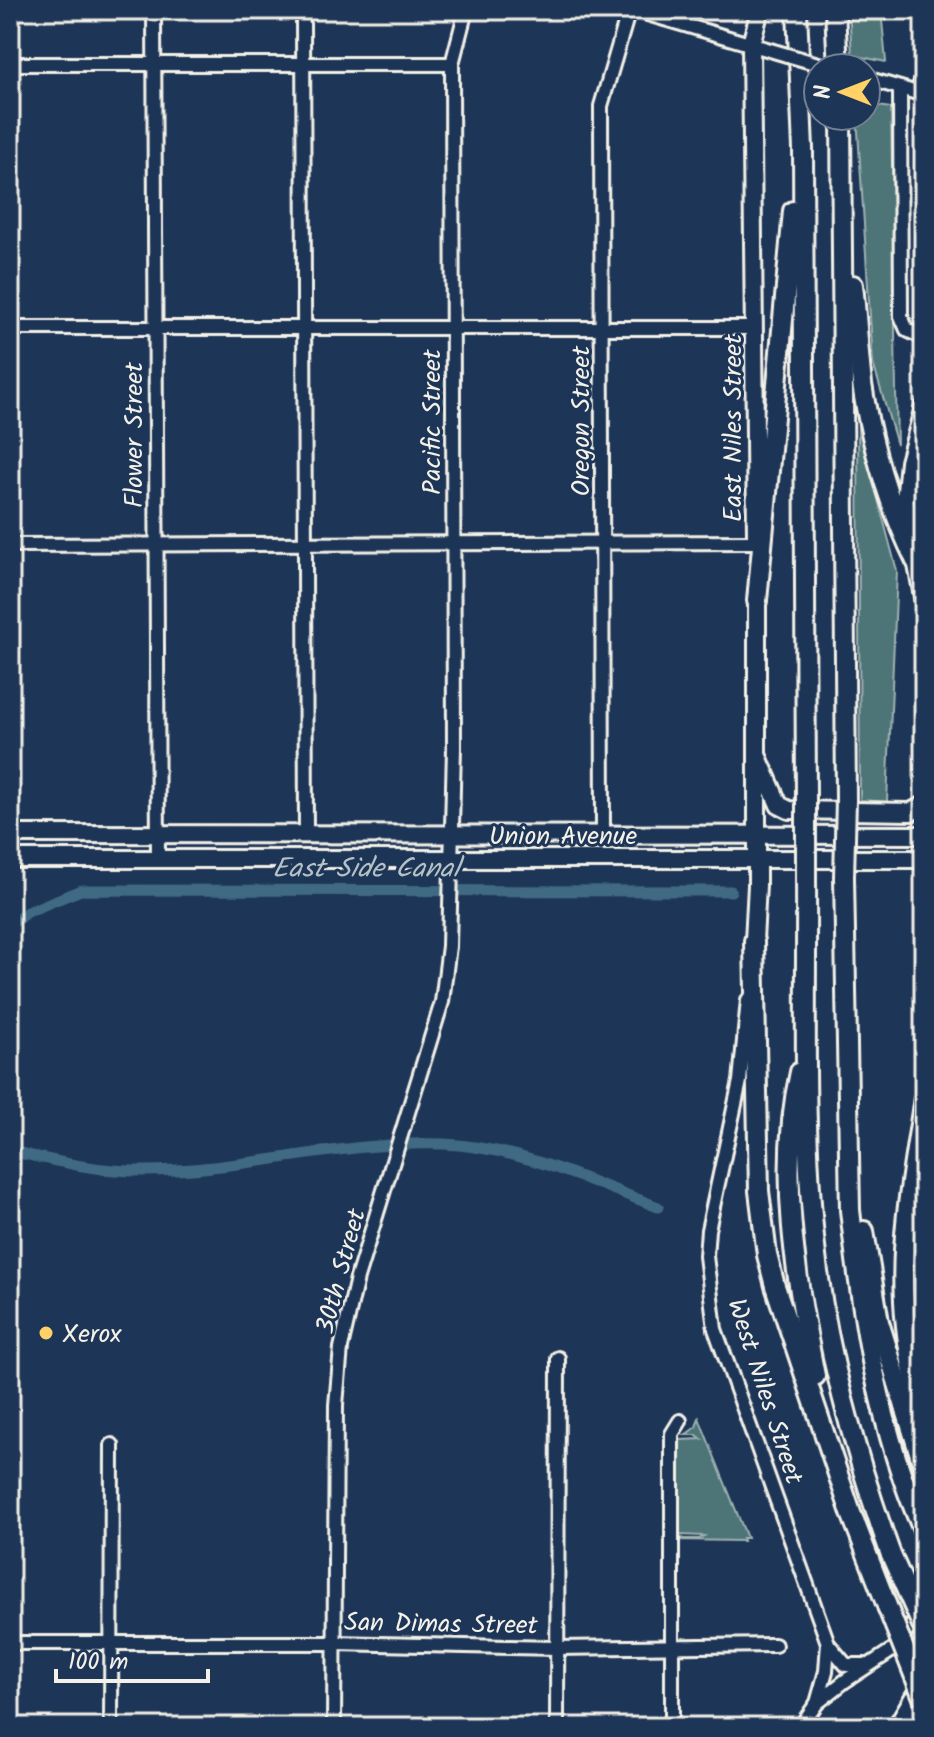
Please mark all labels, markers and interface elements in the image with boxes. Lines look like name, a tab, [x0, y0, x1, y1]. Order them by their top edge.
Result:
north arrow	[802, 52, 882, 132]
text: N	[807, 85, 842, 99]
street label: East Niles Street	[713, 333, 755, 522]
street label: Oregon Street	[561, 345, 603, 496]
street label: Pacific Street	[412, 348, 454, 495]
street label: Flower Street	[114, 361, 156, 508]
street label: Union Avenue	[489, 816, 637, 858]
water label: East Side Canal	[272, 847, 465, 892]
street label: 30th Street	[305, 1203, 379, 1339]
street label: West Niles Street	[714, 1293, 814, 1491]
place label: Xerox	[62, 1314, 122, 1356]
marker: Xerox	[37, 1324, 55, 1342]
street label: San Dimas Street	[344, 1602, 539, 1648]
scale bar	[56, 1633, 208, 1683]
text: 100 m	[68, 1643, 128, 1682]

